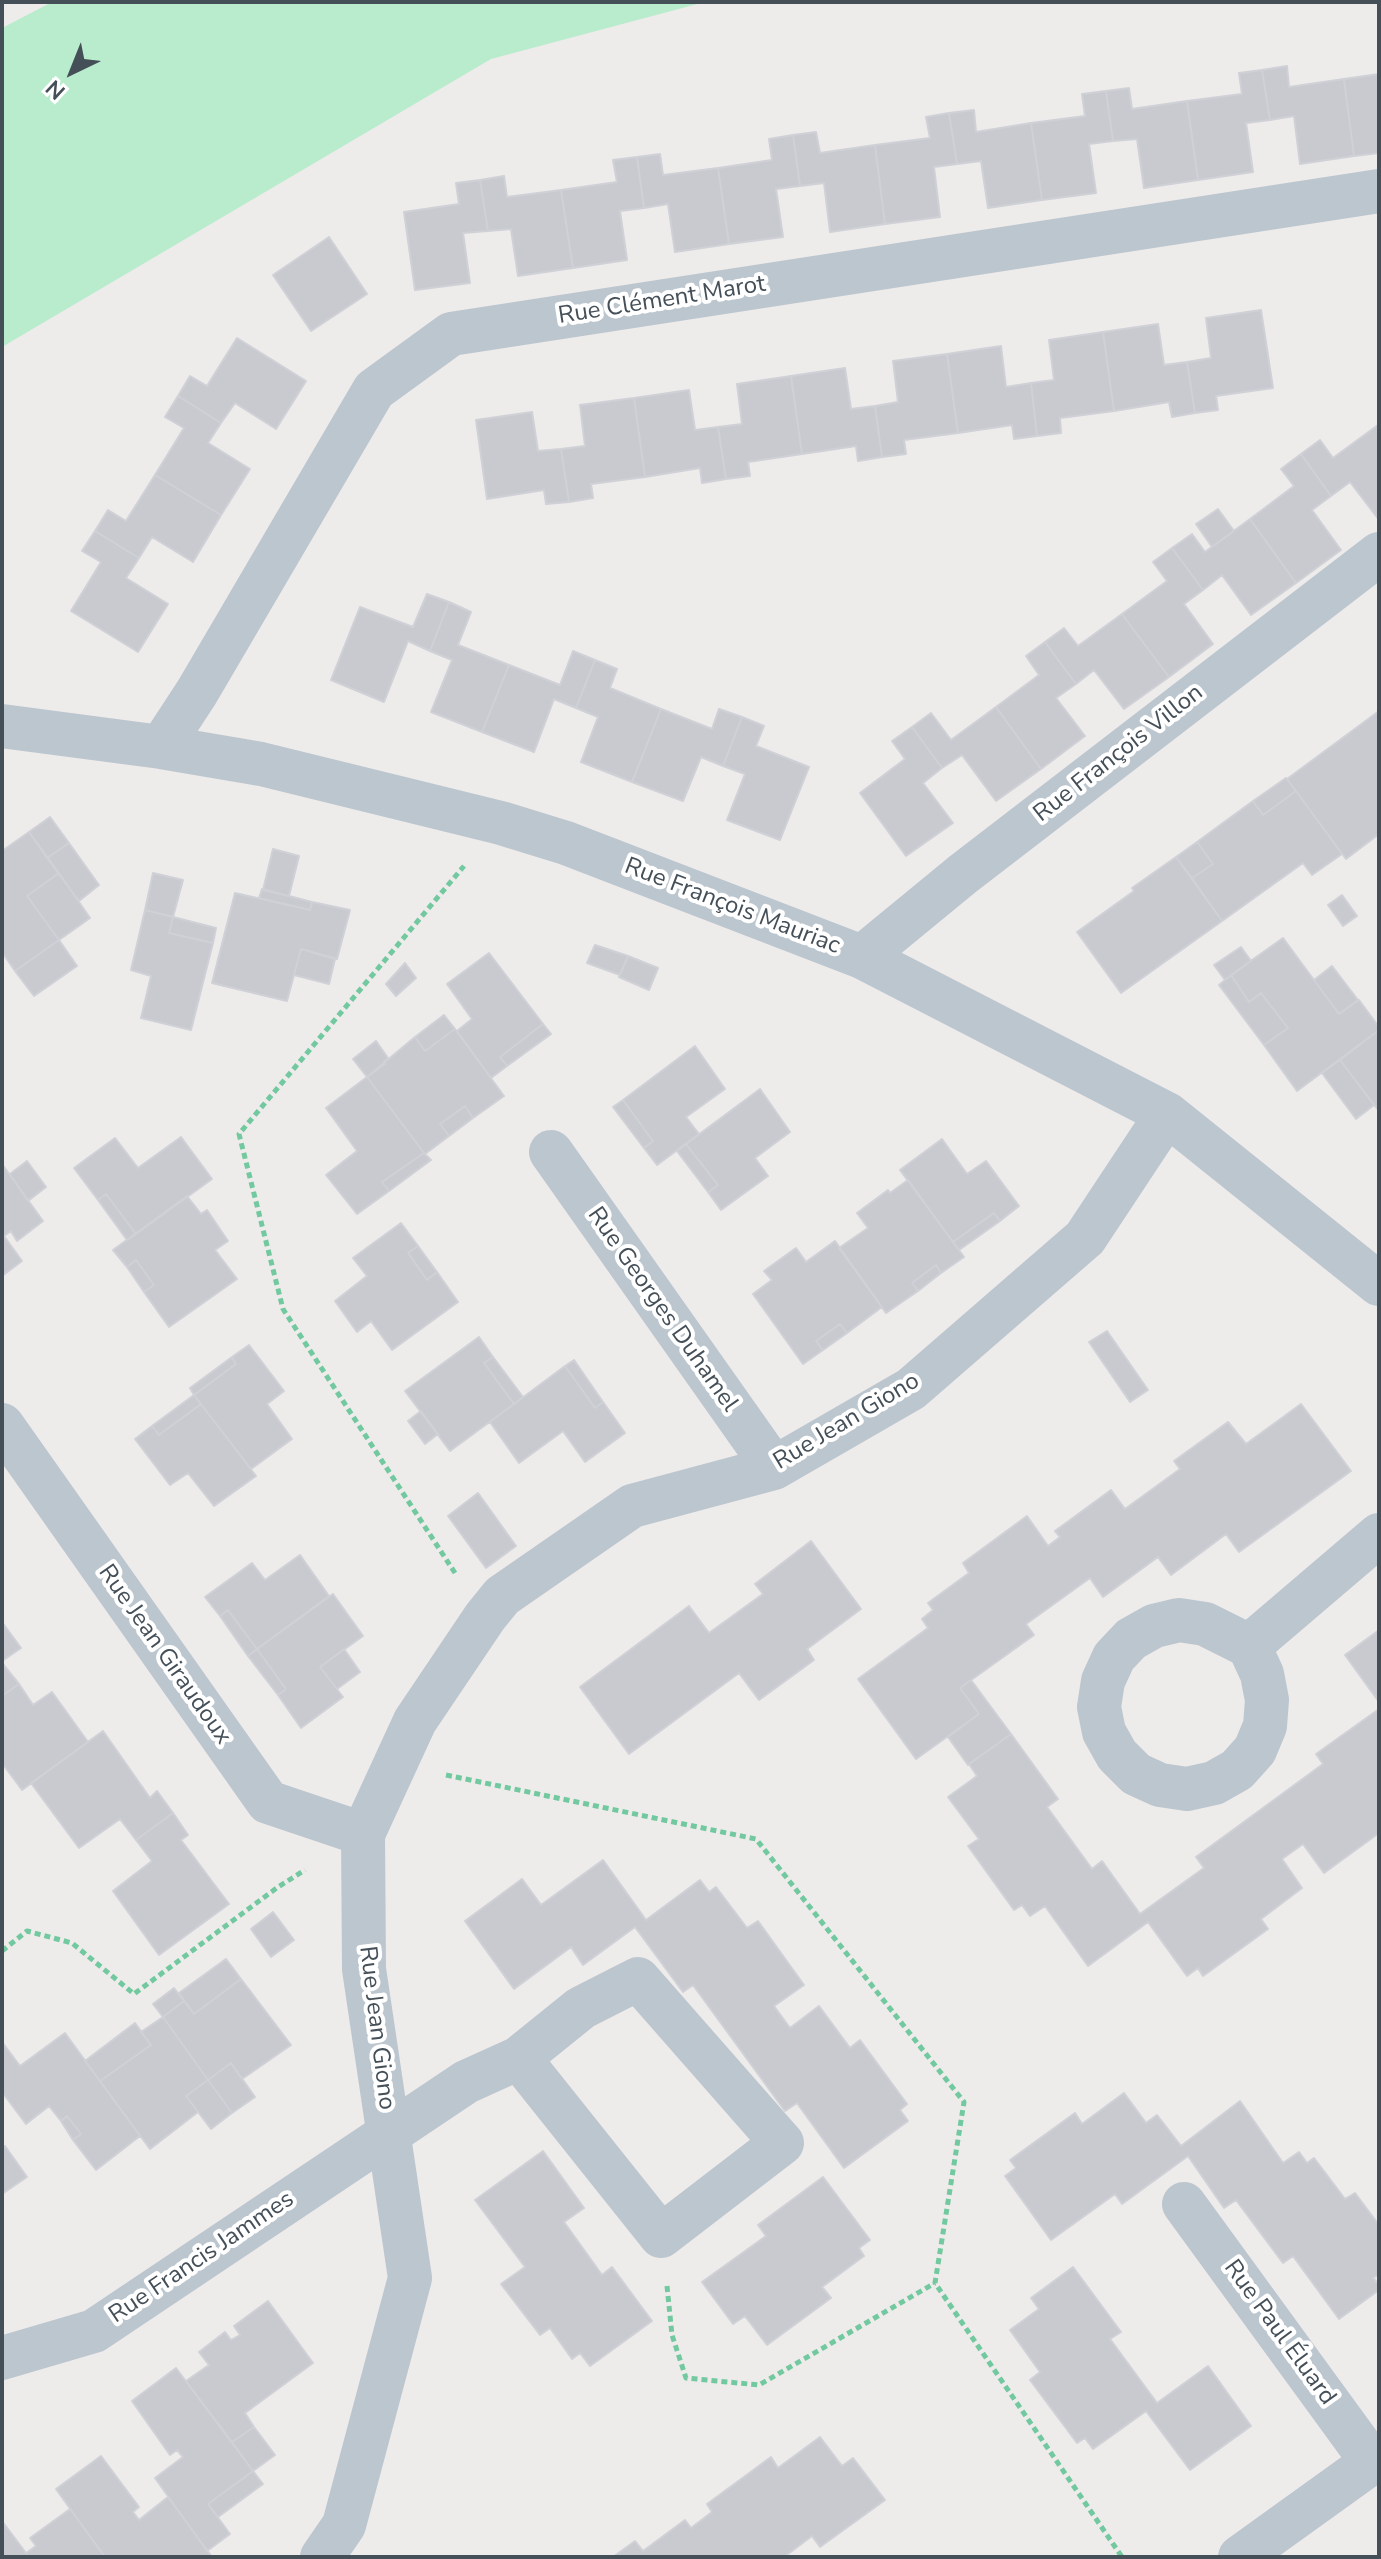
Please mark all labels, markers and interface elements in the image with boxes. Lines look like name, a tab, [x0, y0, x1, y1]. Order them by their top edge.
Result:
north arrow	[32, 32, 112, 112]
text: N	[39, 73, 72, 106]
street label: Rue Clément Marot	[556, 270, 768, 332]
street label: Rue François Villon	[1029, 679, 1209, 829]
street label: Rue François Mauriac	[620, 853, 844, 961]
street label: Rue Georges Duhamel	[581, 1202, 743, 1418]
street label: Rue Jean Giono	[769, 1367, 925, 1477]
street label: Rue Jean Giraudoux	[91, 1560, 237, 1750]
street label: Rue Jean Giono	[352, 1944, 400, 2112]
street label: Rue Francis Jammes	[104, 2186, 300, 2330]
street label: Rue Paul Éluard	[1217, 2255, 1341, 2411]

